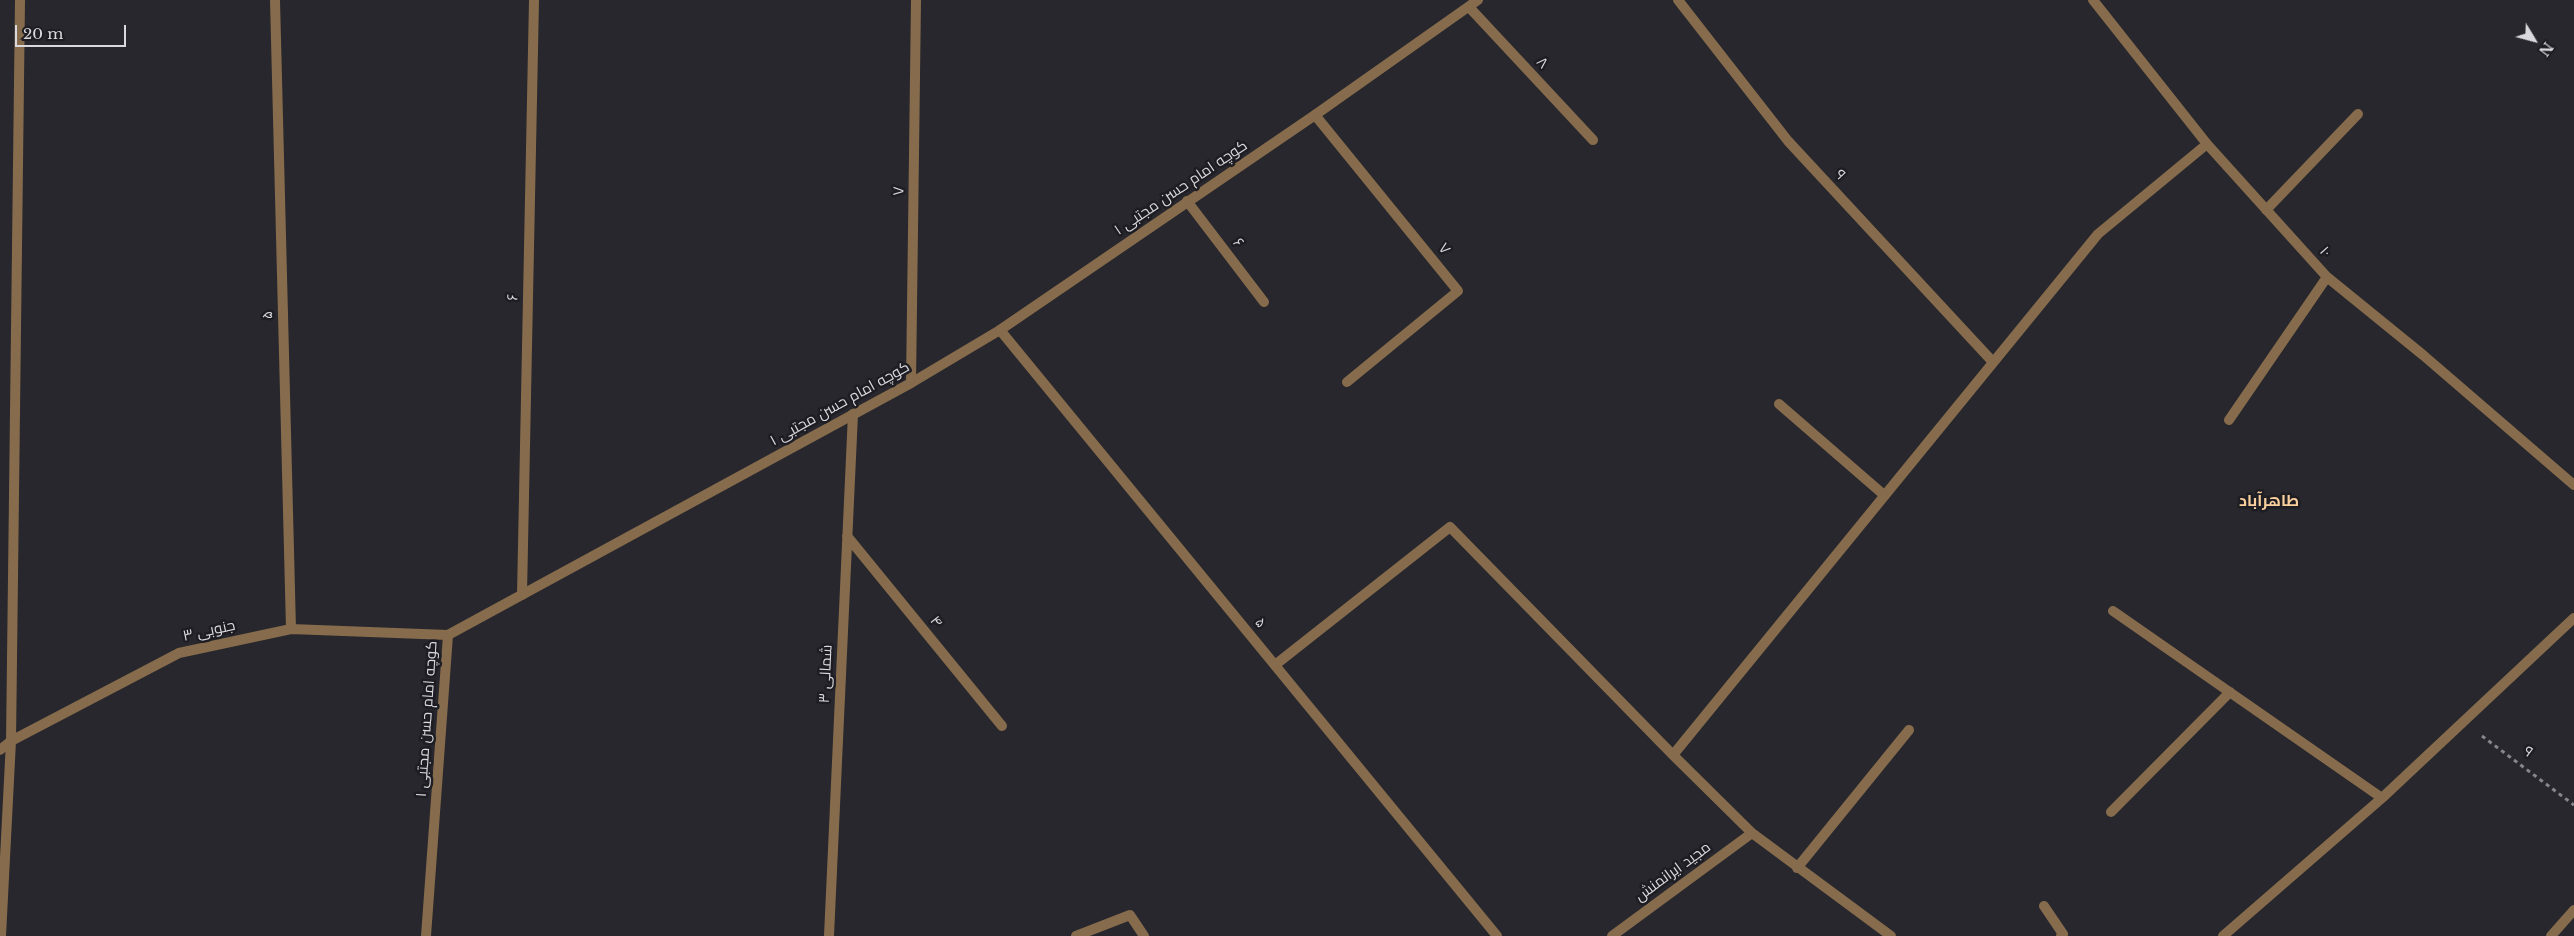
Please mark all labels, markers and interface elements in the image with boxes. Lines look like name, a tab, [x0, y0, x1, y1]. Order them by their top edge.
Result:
scale bar	[18, 15, 129, 47]
north arrow	[2509, 15, 2559, 65]
text: 20 m	[23, 24, 63, 43]
text: N	[2535, 38, 2557, 60]
street label: ۸	[1532, 53, 1552, 73]
street label: کوچه امام حسن مجتبی ۱	[1111, 137, 1251, 239]
street label: ۹	[1831, 166, 1849, 184]
street label: ۷	[890, 186, 908, 196]
street label: ۶	[1229, 235, 1247, 251]
street label: ۷	[1434, 240, 1454, 258]
street label: ۱۰	[2316, 243, 2334, 261]
street label: ۶	[504, 293, 522, 301]
street label: ۵	[259, 311, 277, 319]
street label: کوچه امام حسن مجتبی ۱	[767, 358, 913, 450]
district label: طاهرآباد	[2239, 491, 2299, 511]
street label: ۴	[926, 612, 946, 632]
street label: ۵	[1250, 614, 1270, 632]
street label: ۳ جنوبی	[181, 617, 237, 645]
street label: کوچه امام حسن مجتبی ۱	[413, 640, 441, 798]
street label: ۳ شمالی	[815, 644, 837, 704]
street label: ۹	[2519, 742, 2537, 762]
street label: مجید ایرانمنش	[1632, 838, 1714, 906]

